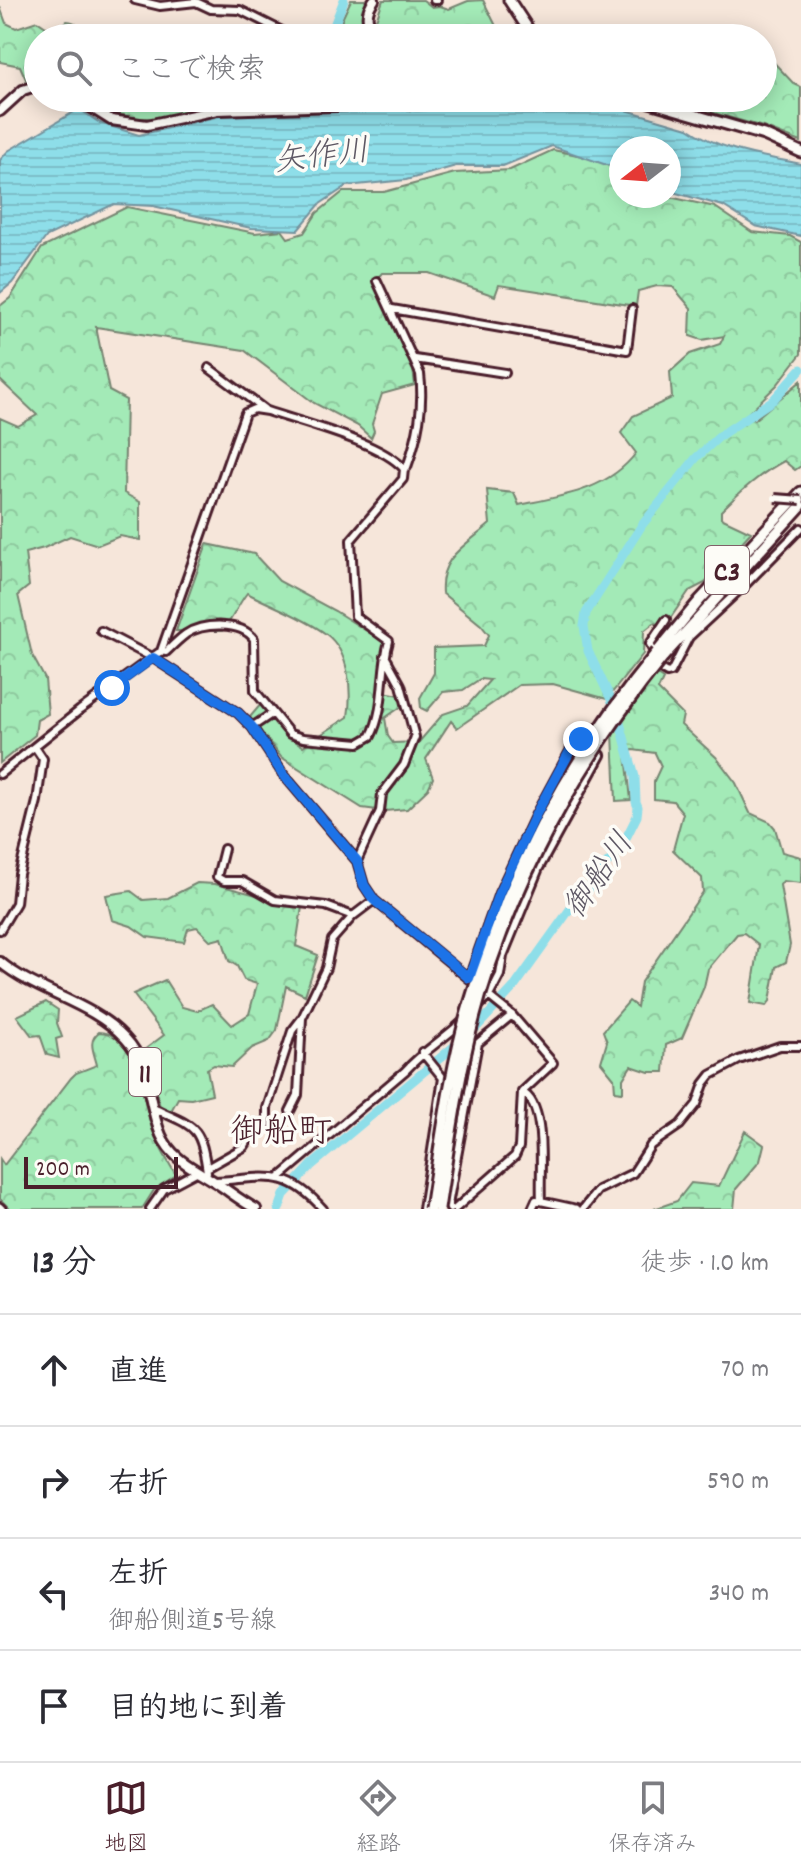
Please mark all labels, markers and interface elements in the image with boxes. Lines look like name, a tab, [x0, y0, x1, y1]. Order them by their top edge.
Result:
search box	[24, 24, 777, 112]
icon: search	[52, 46, 96, 90]
text: ここで検索	[116, 51, 266, 94]
water label: 矢作川	[271, 130, 372, 188]
north arrow	[609, 136, 681, 208]
road number: C3	[705, 546, 749, 594]
route start	[94, 670, 130, 706]
route end	[563, 721, 599, 757]
water label: 御船川	[555, 824, 647, 929]
road number: 11	[129, 1048, 161, 1096]
district label: 御船町	[230, 1110, 332, 1159]
scale bar	[24, 1153, 178, 1189]
text: 200 m	[36, 1155, 90, 1186]
text: 13 分	[32, 1241, 96, 1290]
text: 徒歩 · 1.0 km	[640, 1246, 769, 1283]
icon: ahead	[32, 1348, 76, 1392]
text: 70 m	[721, 1352, 769, 1389]
text: 直進	[108, 1353, 168, 1396]
icon: right	[32, 1460, 76, 1504]
text: 590 m	[707, 1464, 769, 1501]
text: 右折	[108, 1465, 168, 1508]
text: 左折	[108, 1555, 168, 1598]
icon: left	[32, 1572, 76, 1616]
text: 340 m	[709, 1576, 769, 1613]
text: 御船側道5号線	[108, 1604, 276, 1641]
icon: arrive	[32, 1684, 76, 1728]
text: 目的地に到着	[108, 1689, 288, 1732]
tab: 地図	[104, 1776, 148, 1861]
tab: 経路	[356, 1776, 401, 1861]
tab: 保存済み	[609, 1776, 697, 1861]

